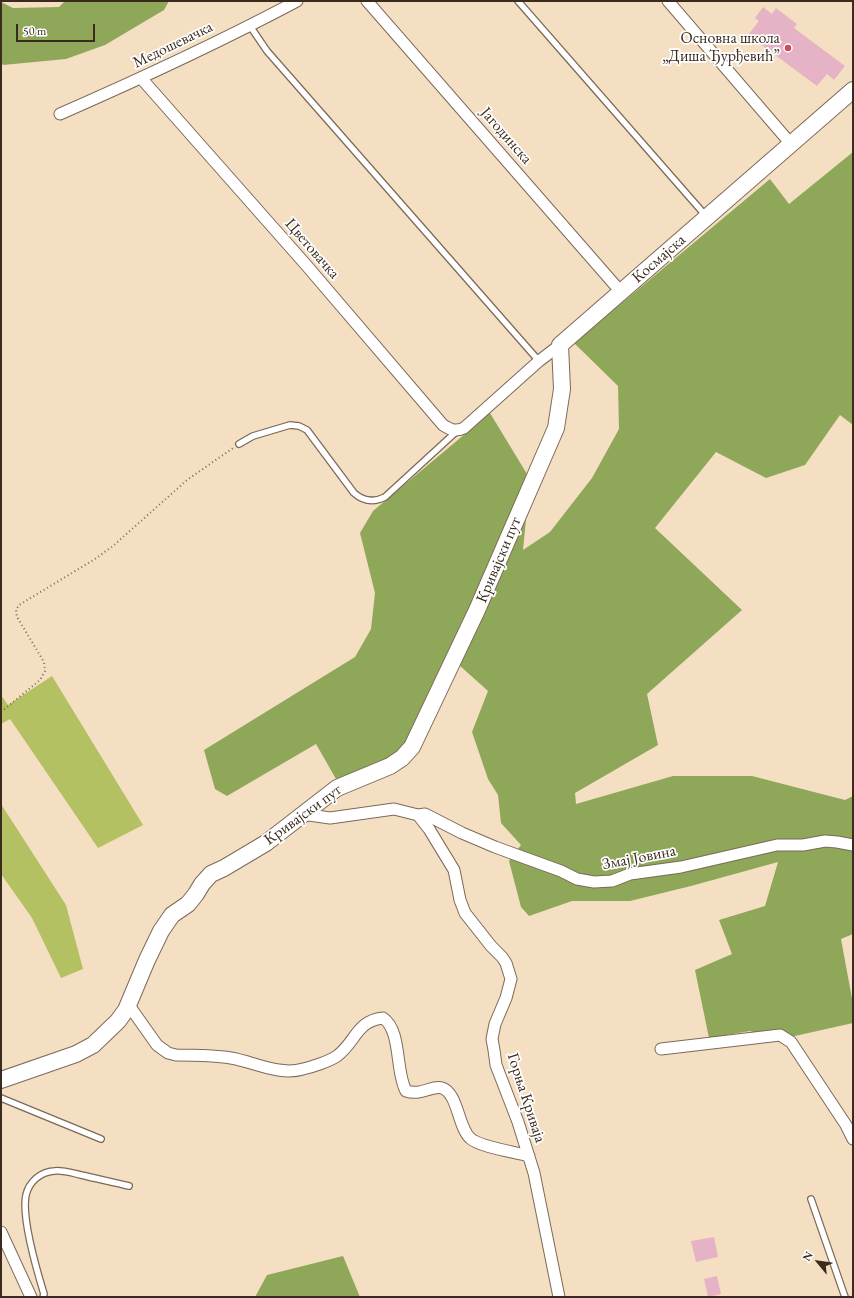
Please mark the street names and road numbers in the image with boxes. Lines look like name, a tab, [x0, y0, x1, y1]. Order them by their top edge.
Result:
street label: Медошевачка	[130, 17, 216, 73]
street label: Јагодинска	[476, 104, 536, 168]
street label: Цветовачка	[281, 215, 343, 283]
street label: Космајска	[628, 231, 690, 287]
street label: Кривајски пут	[472, 514, 526, 606]
street label: Кривајски пут	[260, 780, 346, 850]
street label: Змај Јовина	[601, 841, 677, 875]
street label: Горња Криваја	[502, 1051, 550, 1145]

